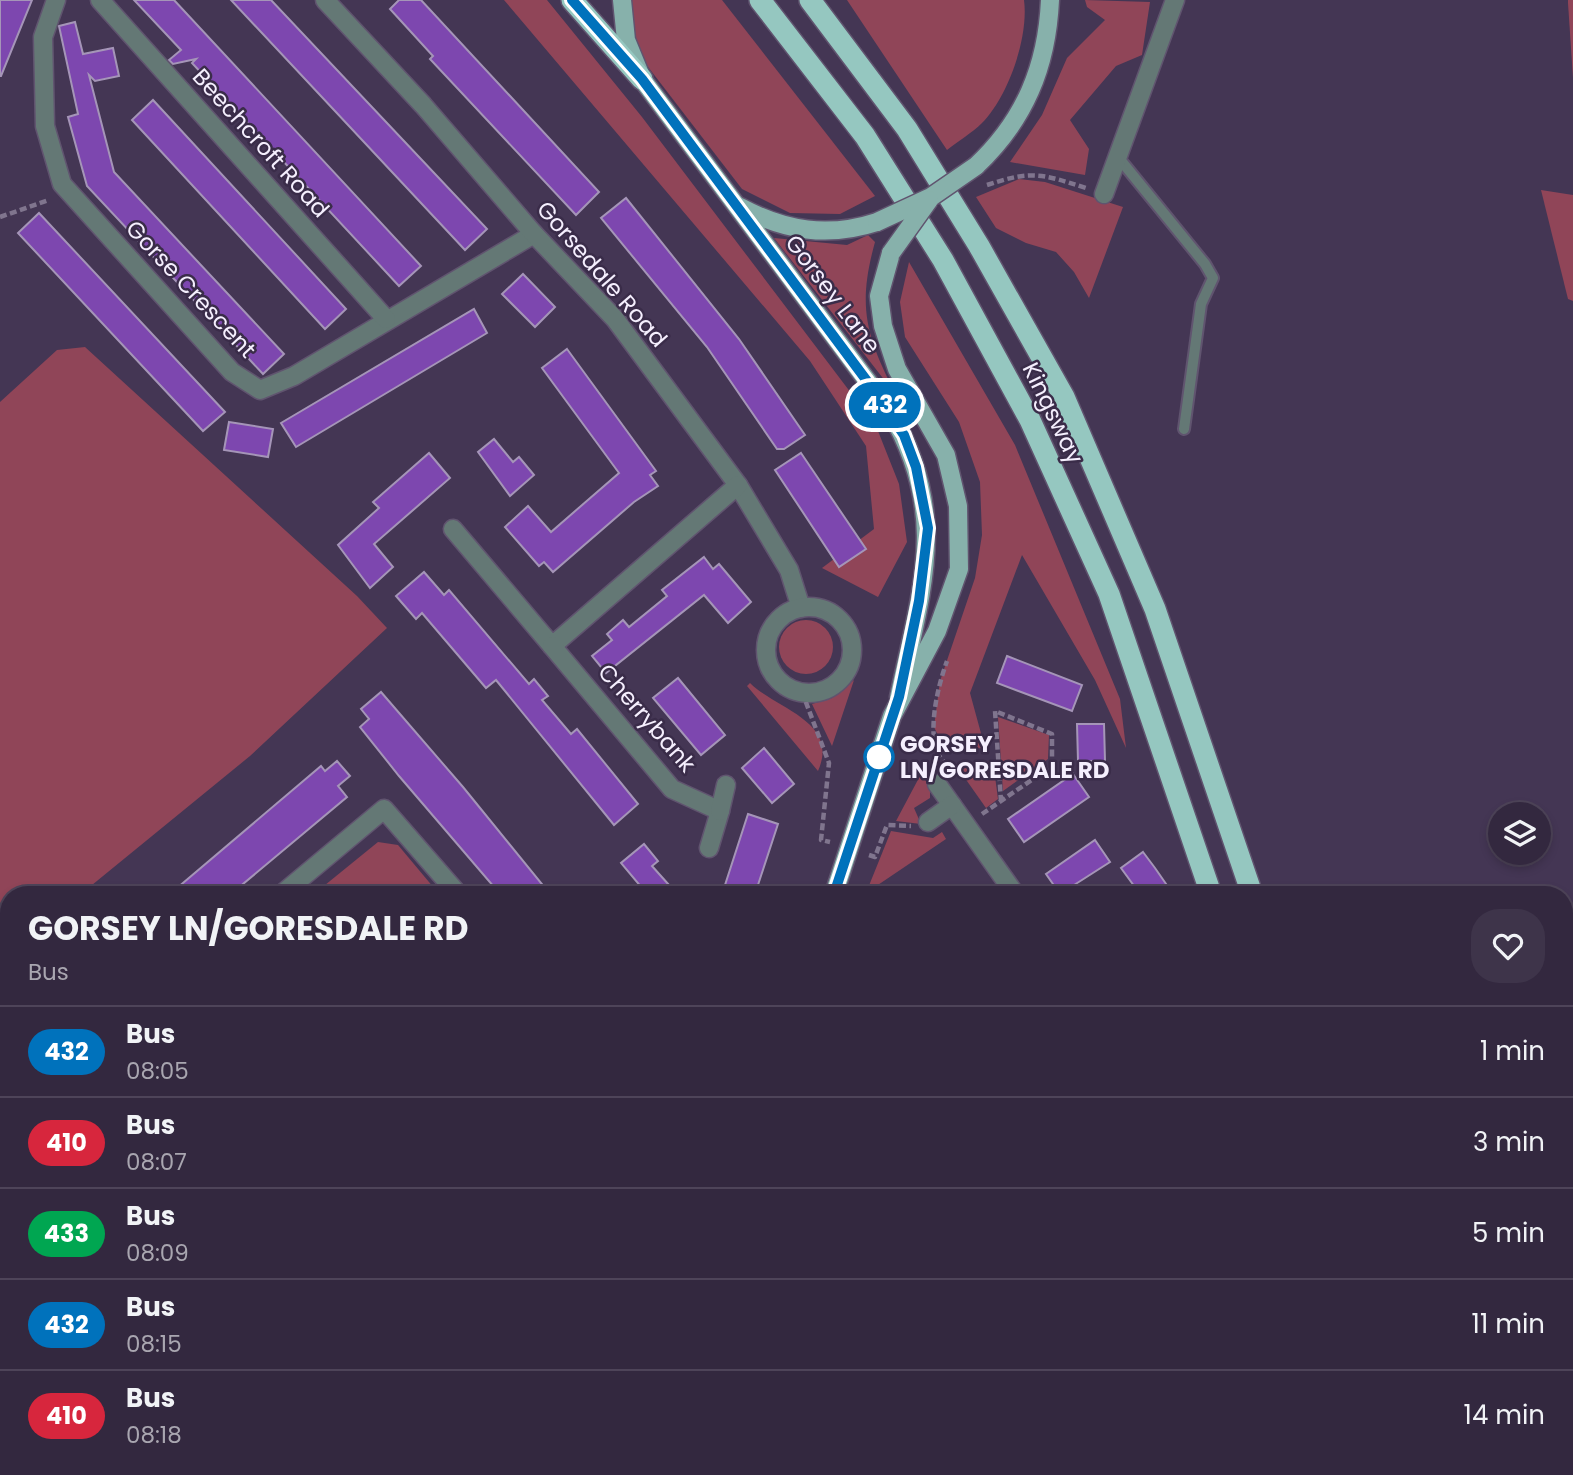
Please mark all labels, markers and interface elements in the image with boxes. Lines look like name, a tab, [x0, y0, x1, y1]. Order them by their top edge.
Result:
street label: Beechcroft Road	[185, 62, 337, 224]
street label: Gorsedale Road	[529, 194, 675, 354]
street label: Gorse Crescent	[119, 213, 263, 365]
street label: Gorsey Lane	[778, 228, 888, 360]
street label: Kingsway	[1015, 357, 1091, 469]
line badge: 432	[845, 382, 925, 428]
text: 432	[863, 388, 907, 421]
street label: Cherrybank	[591, 657, 703, 779]
place label: GORSEY LN/GORESDALE RD	[900, 728, 1110, 786]
marker: GORSEY LN/GORESDALE RD	[864, 742, 894, 772]
map controls	[1488, 802, 1551, 865]
button: layers	[1488, 802, 1551, 865]
text: GORSEY LN/GORESDALE RD	[28, 905, 469, 952]
button: heart	[1471, 909, 1545, 983]
text: Bus	[28, 956, 69, 988]
text: Bus	[126, 1016, 175, 1052]
text: 1 min	[1480, 1033, 1545, 1069]
text: 432	[44, 1035, 89, 1068]
text: 08:05	[126, 1055, 189, 1087]
text: Bus	[126, 1107, 175, 1143]
text: 3 min	[1473, 1124, 1545, 1160]
text: 410	[46, 1126, 87, 1159]
text: 08:07	[126, 1146, 187, 1178]
text: Bus	[126, 1198, 175, 1234]
text: 5 min	[1472, 1215, 1545, 1251]
text: 433	[44, 1217, 89, 1250]
text: 08:09	[126, 1237, 189, 1269]
text: Bus	[126, 1289, 175, 1325]
text: 11 min	[1472, 1306, 1545, 1342]
text: 432	[44, 1308, 89, 1341]
text: 08:15	[126, 1328, 182, 1360]
text: Bus	[126, 1380, 175, 1416]
text: 14 min	[1464, 1397, 1545, 1433]
text: 410	[46, 1399, 87, 1432]
text: 08:18	[126, 1419, 182, 1451]

